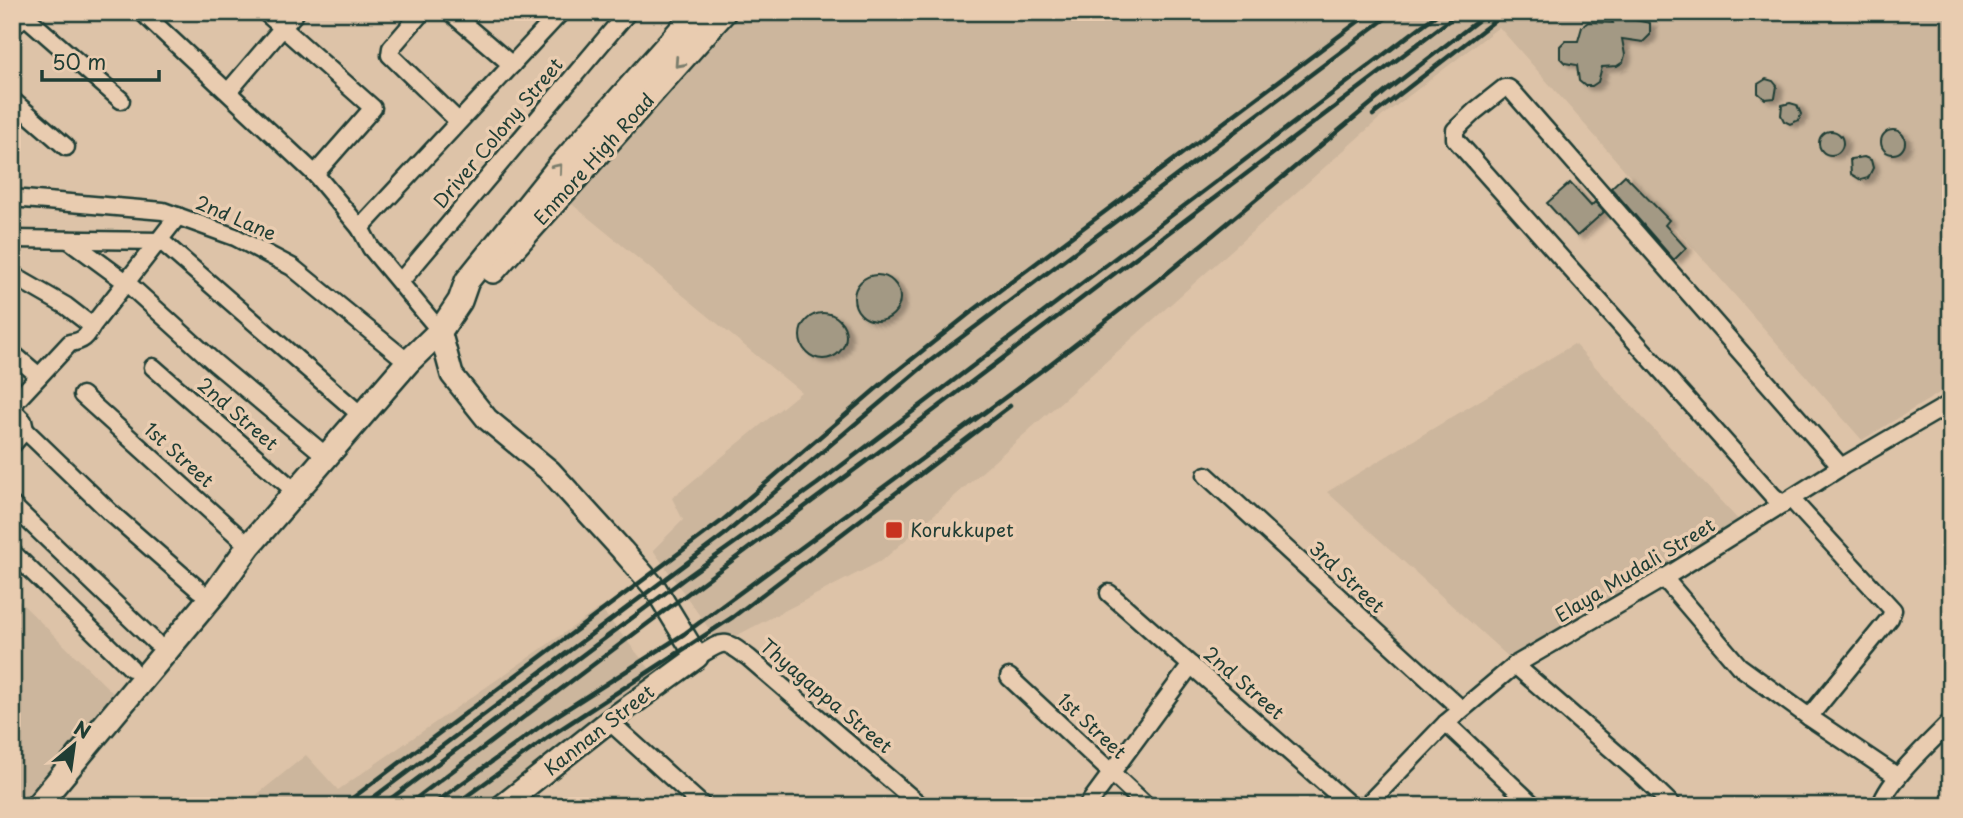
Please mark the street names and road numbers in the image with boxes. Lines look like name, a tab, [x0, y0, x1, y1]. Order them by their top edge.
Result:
street label: Driver Colony Street	[426, 51, 569, 214]
street label: Enmore High Road	[526, 86, 660, 231]
street label: 2nd Lane	[192, 188, 281, 247]
street label: 2nd Street	[192, 370, 285, 456]
street label: 1st Street	[139, 415, 221, 493]
street label: Elaya Mudali Street	[1549, 510, 1720, 628]
street label: 3rd Street	[1304, 534, 1392, 619]
street label: Thyagappa Street	[754, 631, 899, 759]
street label: 2nd Street	[1198, 639, 1291, 725]
street label: Kannan Street	[537, 677, 660, 781]
street label: 1st Street	[1052, 686, 1134, 765]

